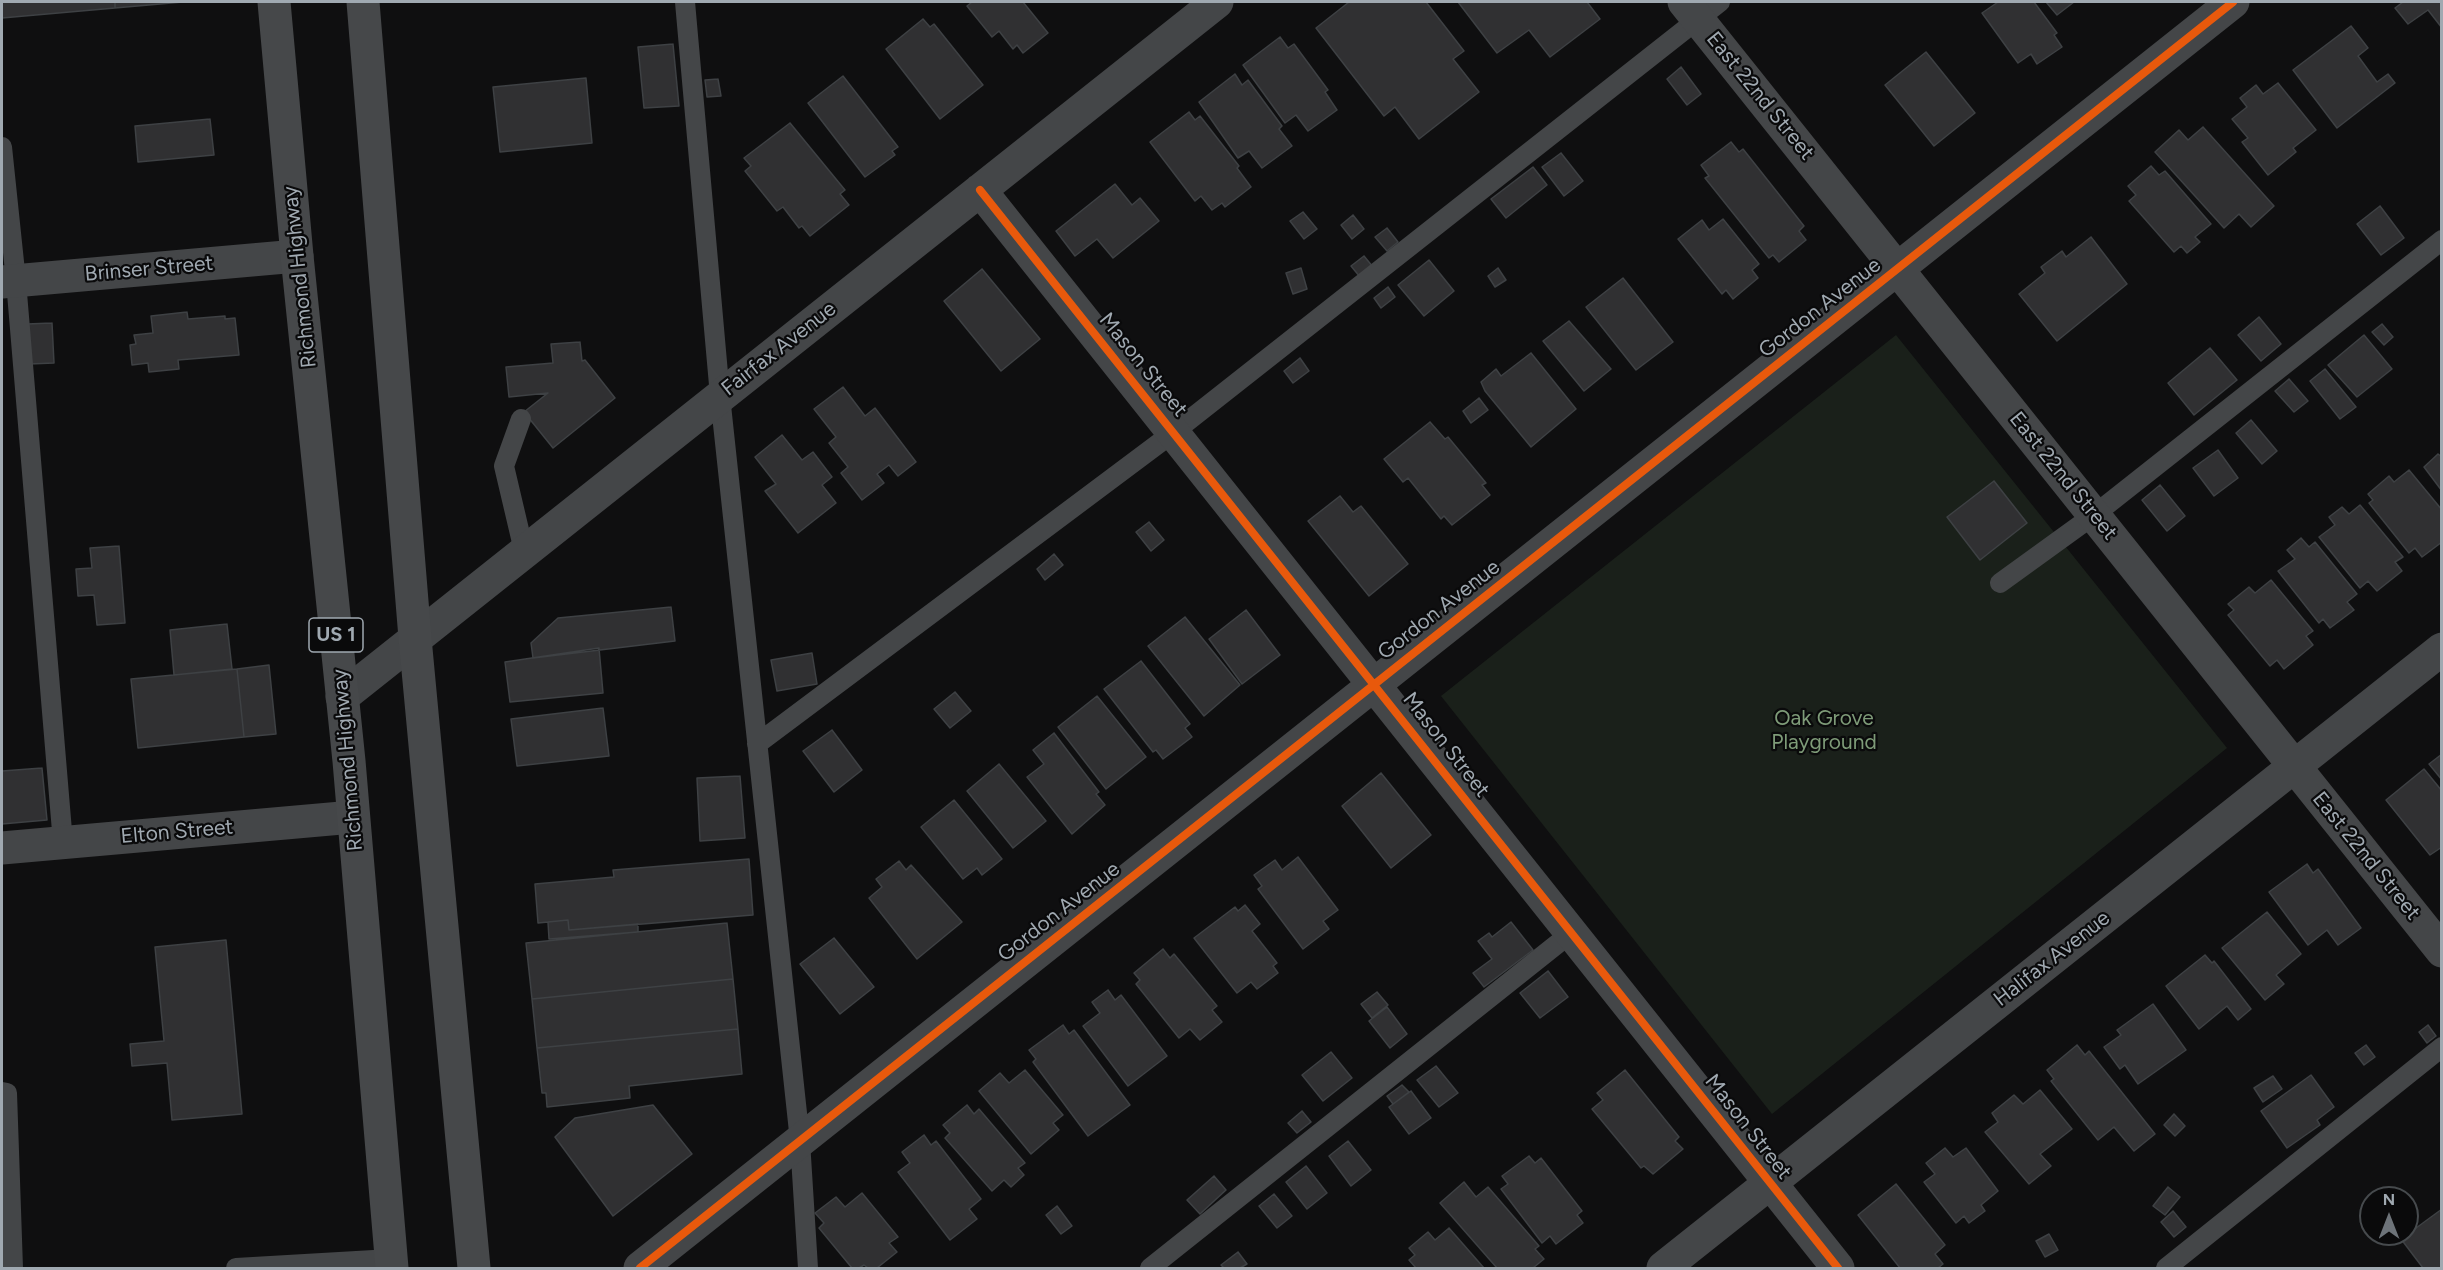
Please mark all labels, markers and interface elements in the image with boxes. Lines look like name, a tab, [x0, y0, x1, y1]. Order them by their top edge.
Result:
street label: East 22nd Street	[1701, 27, 1819, 165]
street label: Richmond Highway	[278, 185, 322, 369]
street label: Brinser Street	[84, 251, 214, 287]
street label: Gordon Avenue	[1754, 253, 1886, 363]
street label: Fairfax Avenue	[717, 296, 841, 402]
street label: Mason Street	[1094, 308, 1192, 422]
street label: East 22nd Street	[2004, 407, 2122, 545]
street label: Gordon Avenue	[1373, 555, 1505, 665]
road number: US 1	[309, 618, 363, 652]
street label: Richmond Highway	[327, 668, 369, 852]
street label: Mason Street	[1397, 688, 1495, 802]
park label: Oak Grove Playground	[1771, 706, 1877, 756]
street label: East 22nd Street	[2307, 787, 2425, 925]
street label: Elton Street	[120, 815, 234, 849]
street label: Gordon Avenue	[993, 857, 1125, 967]
street label: Halifax Avenue	[1989, 906, 2115, 1012]
street label: Mason Street	[1699, 1070, 1797, 1184]
north arrow	[2359, 1186, 2419, 1246]
text: N	[2383, 1190, 2395, 1209]

